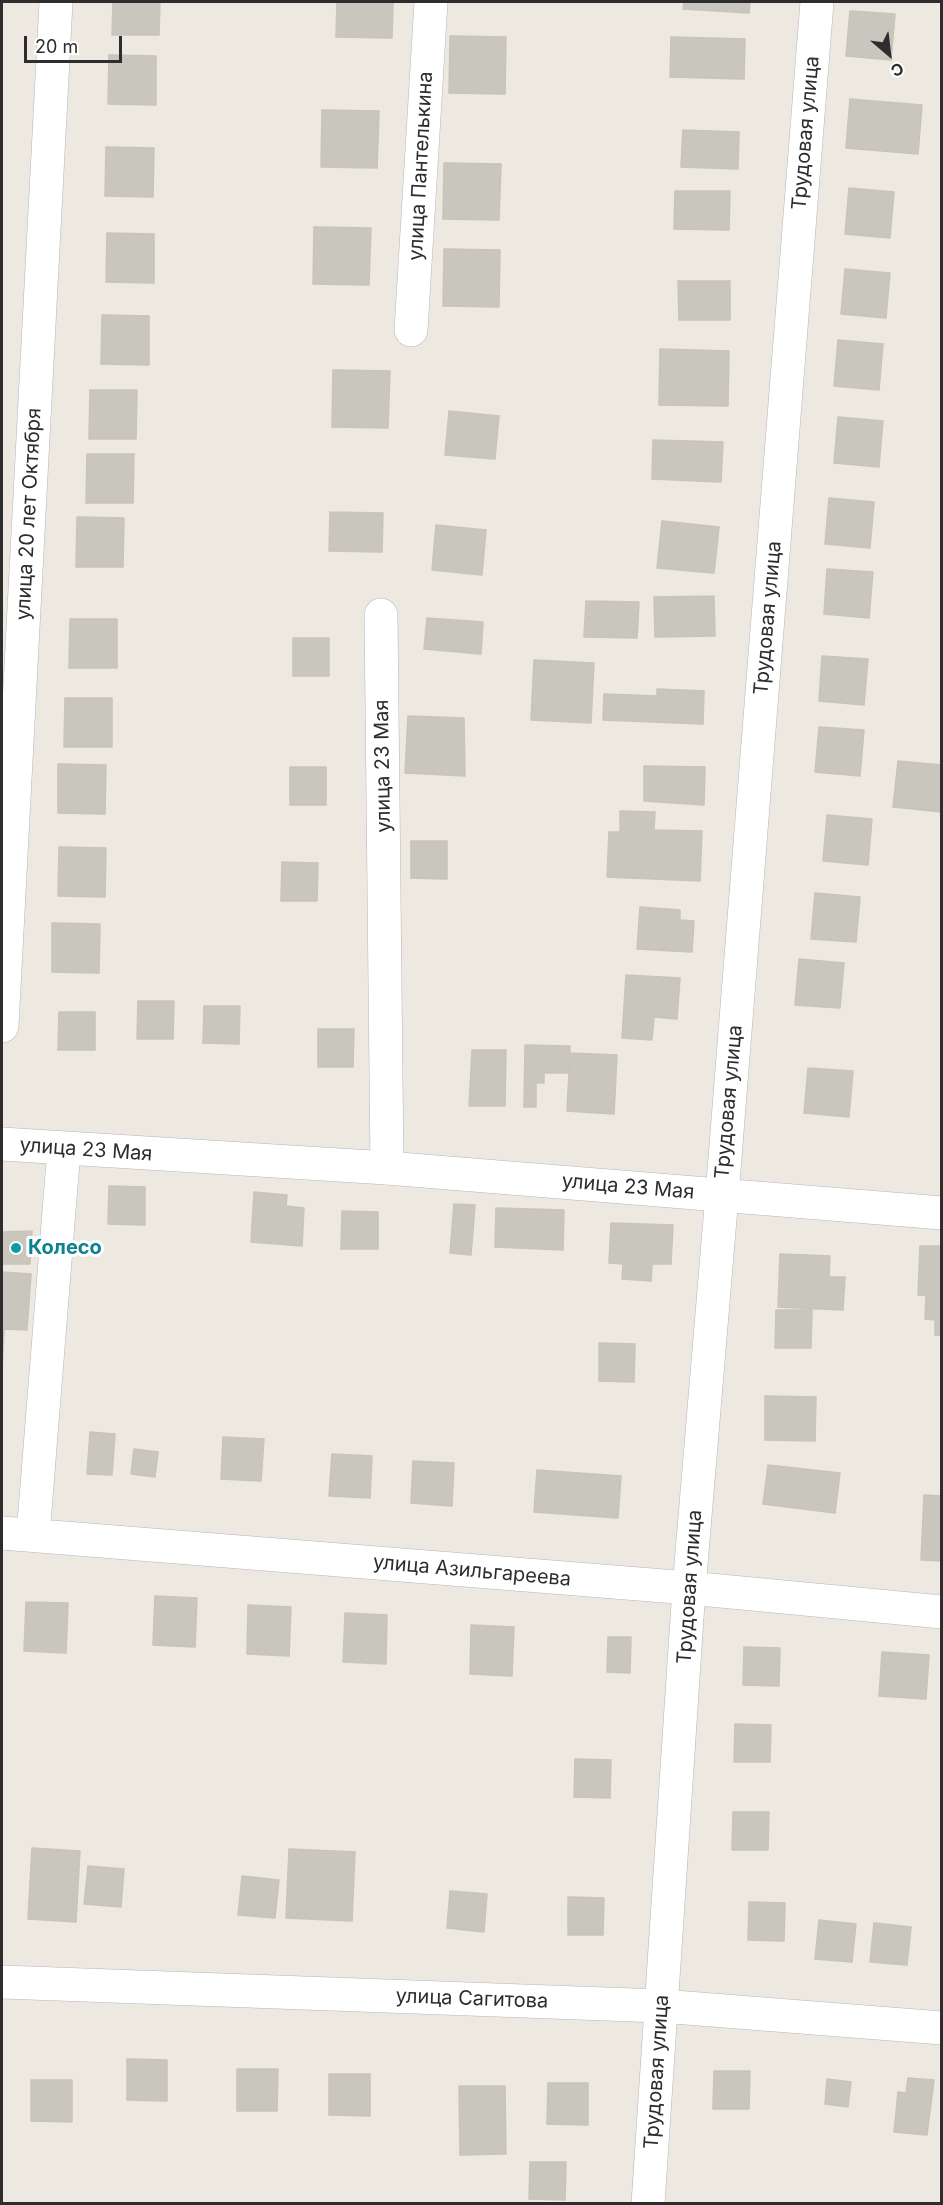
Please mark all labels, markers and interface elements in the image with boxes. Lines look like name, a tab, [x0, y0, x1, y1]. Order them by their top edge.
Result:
scale bar	[27, 24, 124, 62]
north arrow	[859, 24, 919, 84]
text: 20 m	[35, 36, 78, 57]
street label: Трудовая улица	[787, 55, 825, 211]
text: С	[888, 58, 907, 82]
street label: улица Пантелькина	[404, 71, 438, 261]
street label: улица 20 лет Октября	[11, 407, 47, 621]
street label: Трудовая улица	[749, 540, 787, 696]
street label: улица 23 Мая	[370, 699, 396, 833]
street label: Трудовая улица	[710, 1024, 748, 1180]
street label: улица 23 Мая	[19, 1133, 153, 1167]
street label: улица 23 Мая	[561, 1169, 695, 1205]
place label: Колесо	[28, 1236, 102, 1260]
marker: Колесо	[9, 1241, 23, 1255]
street label: Трудовая улица	[673, 1509, 707, 1665]
street label: улица Азильгареева	[372, 1550, 572, 1592]
street label: улица Сагитова	[395, 1984, 549, 2014]
street label: Трудовая улица	[640, 1994, 674, 2150]

